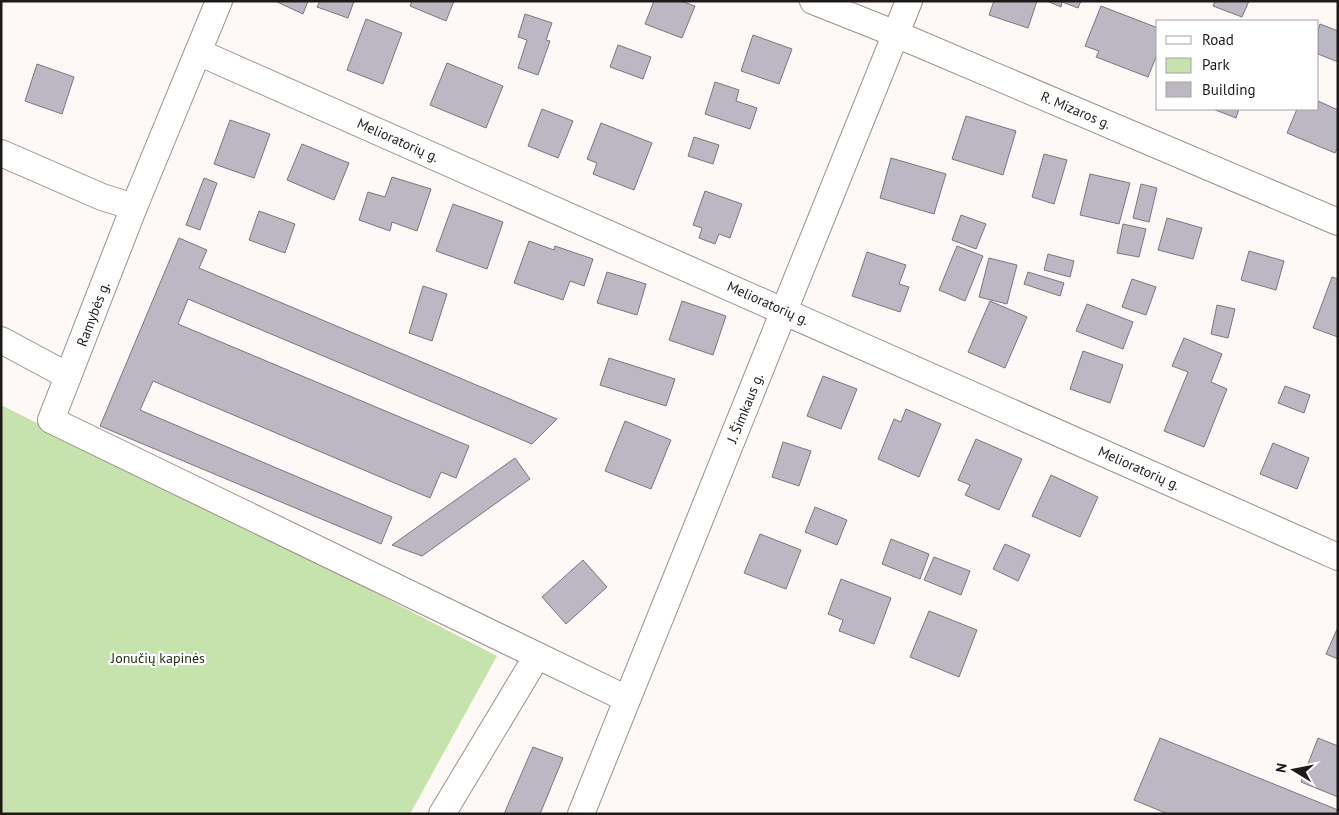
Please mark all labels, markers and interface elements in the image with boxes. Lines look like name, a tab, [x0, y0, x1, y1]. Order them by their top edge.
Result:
legend	[1156, 20, 1319, 110]
text: Road	[1202, 30, 1234, 49]
text: Park	[1202, 55, 1230, 74]
text: Building	[1202, 80, 1256, 99]
street label: R. Mizaros g.	[1038, 87, 1114, 133]
street label: Melioratorių g.	[354, 114, 442, 166]
street label: Melioratorių g.	[724, 277, 812, 329]
street label: Ramybės g.	[72, 279, 114, 349]
street label: J. Šimkaus g.	[722, 370, 767, 446]
street label: Melioratorių g.	[1095, 442, 1183, 494]
park label: Jonučių kapinės	[110, 649, 205, 667]
north arrow	[1269, 745, 1319, 795]
text: N	[1272, 762, 1291, 774]

